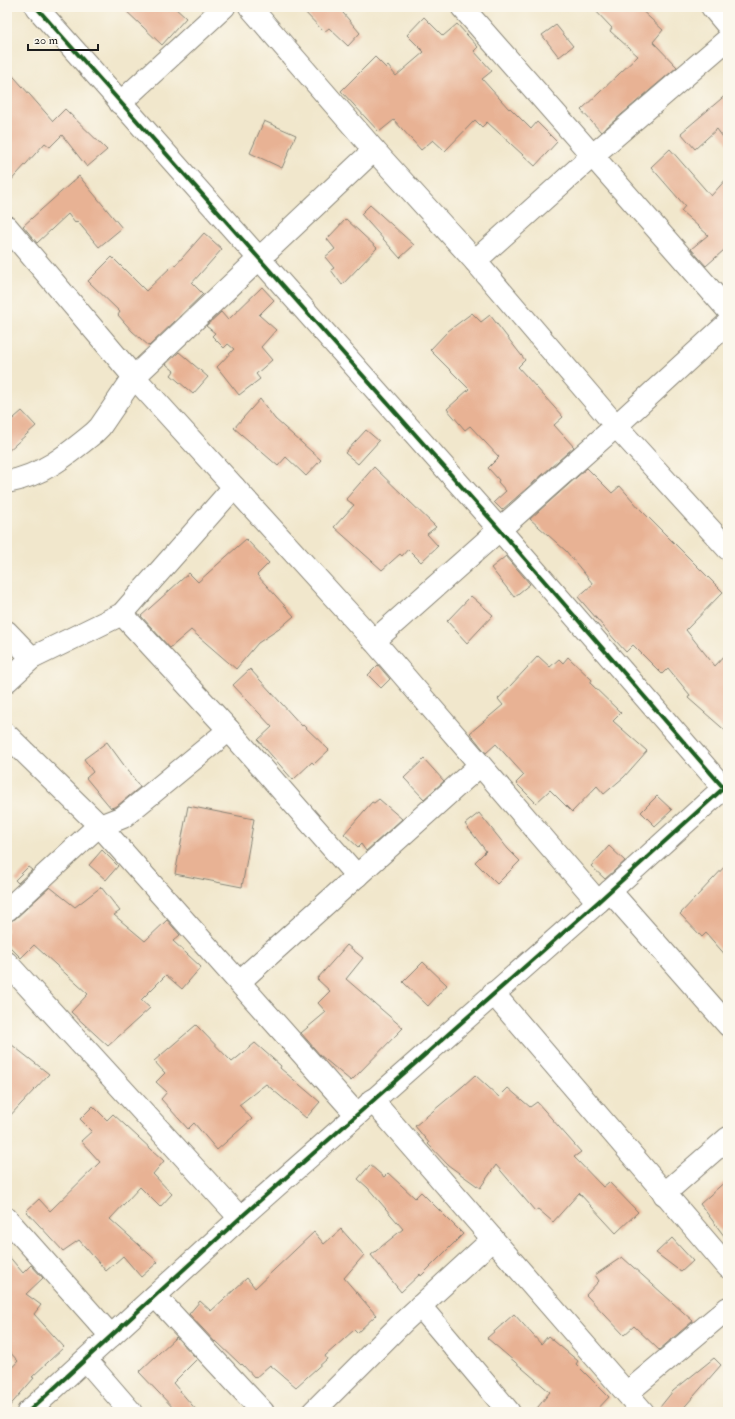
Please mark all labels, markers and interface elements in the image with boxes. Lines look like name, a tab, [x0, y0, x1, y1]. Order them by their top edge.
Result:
scale bar	[28, 26, 98, 52]
text: 20 m	[34, 33, 59, 48]

